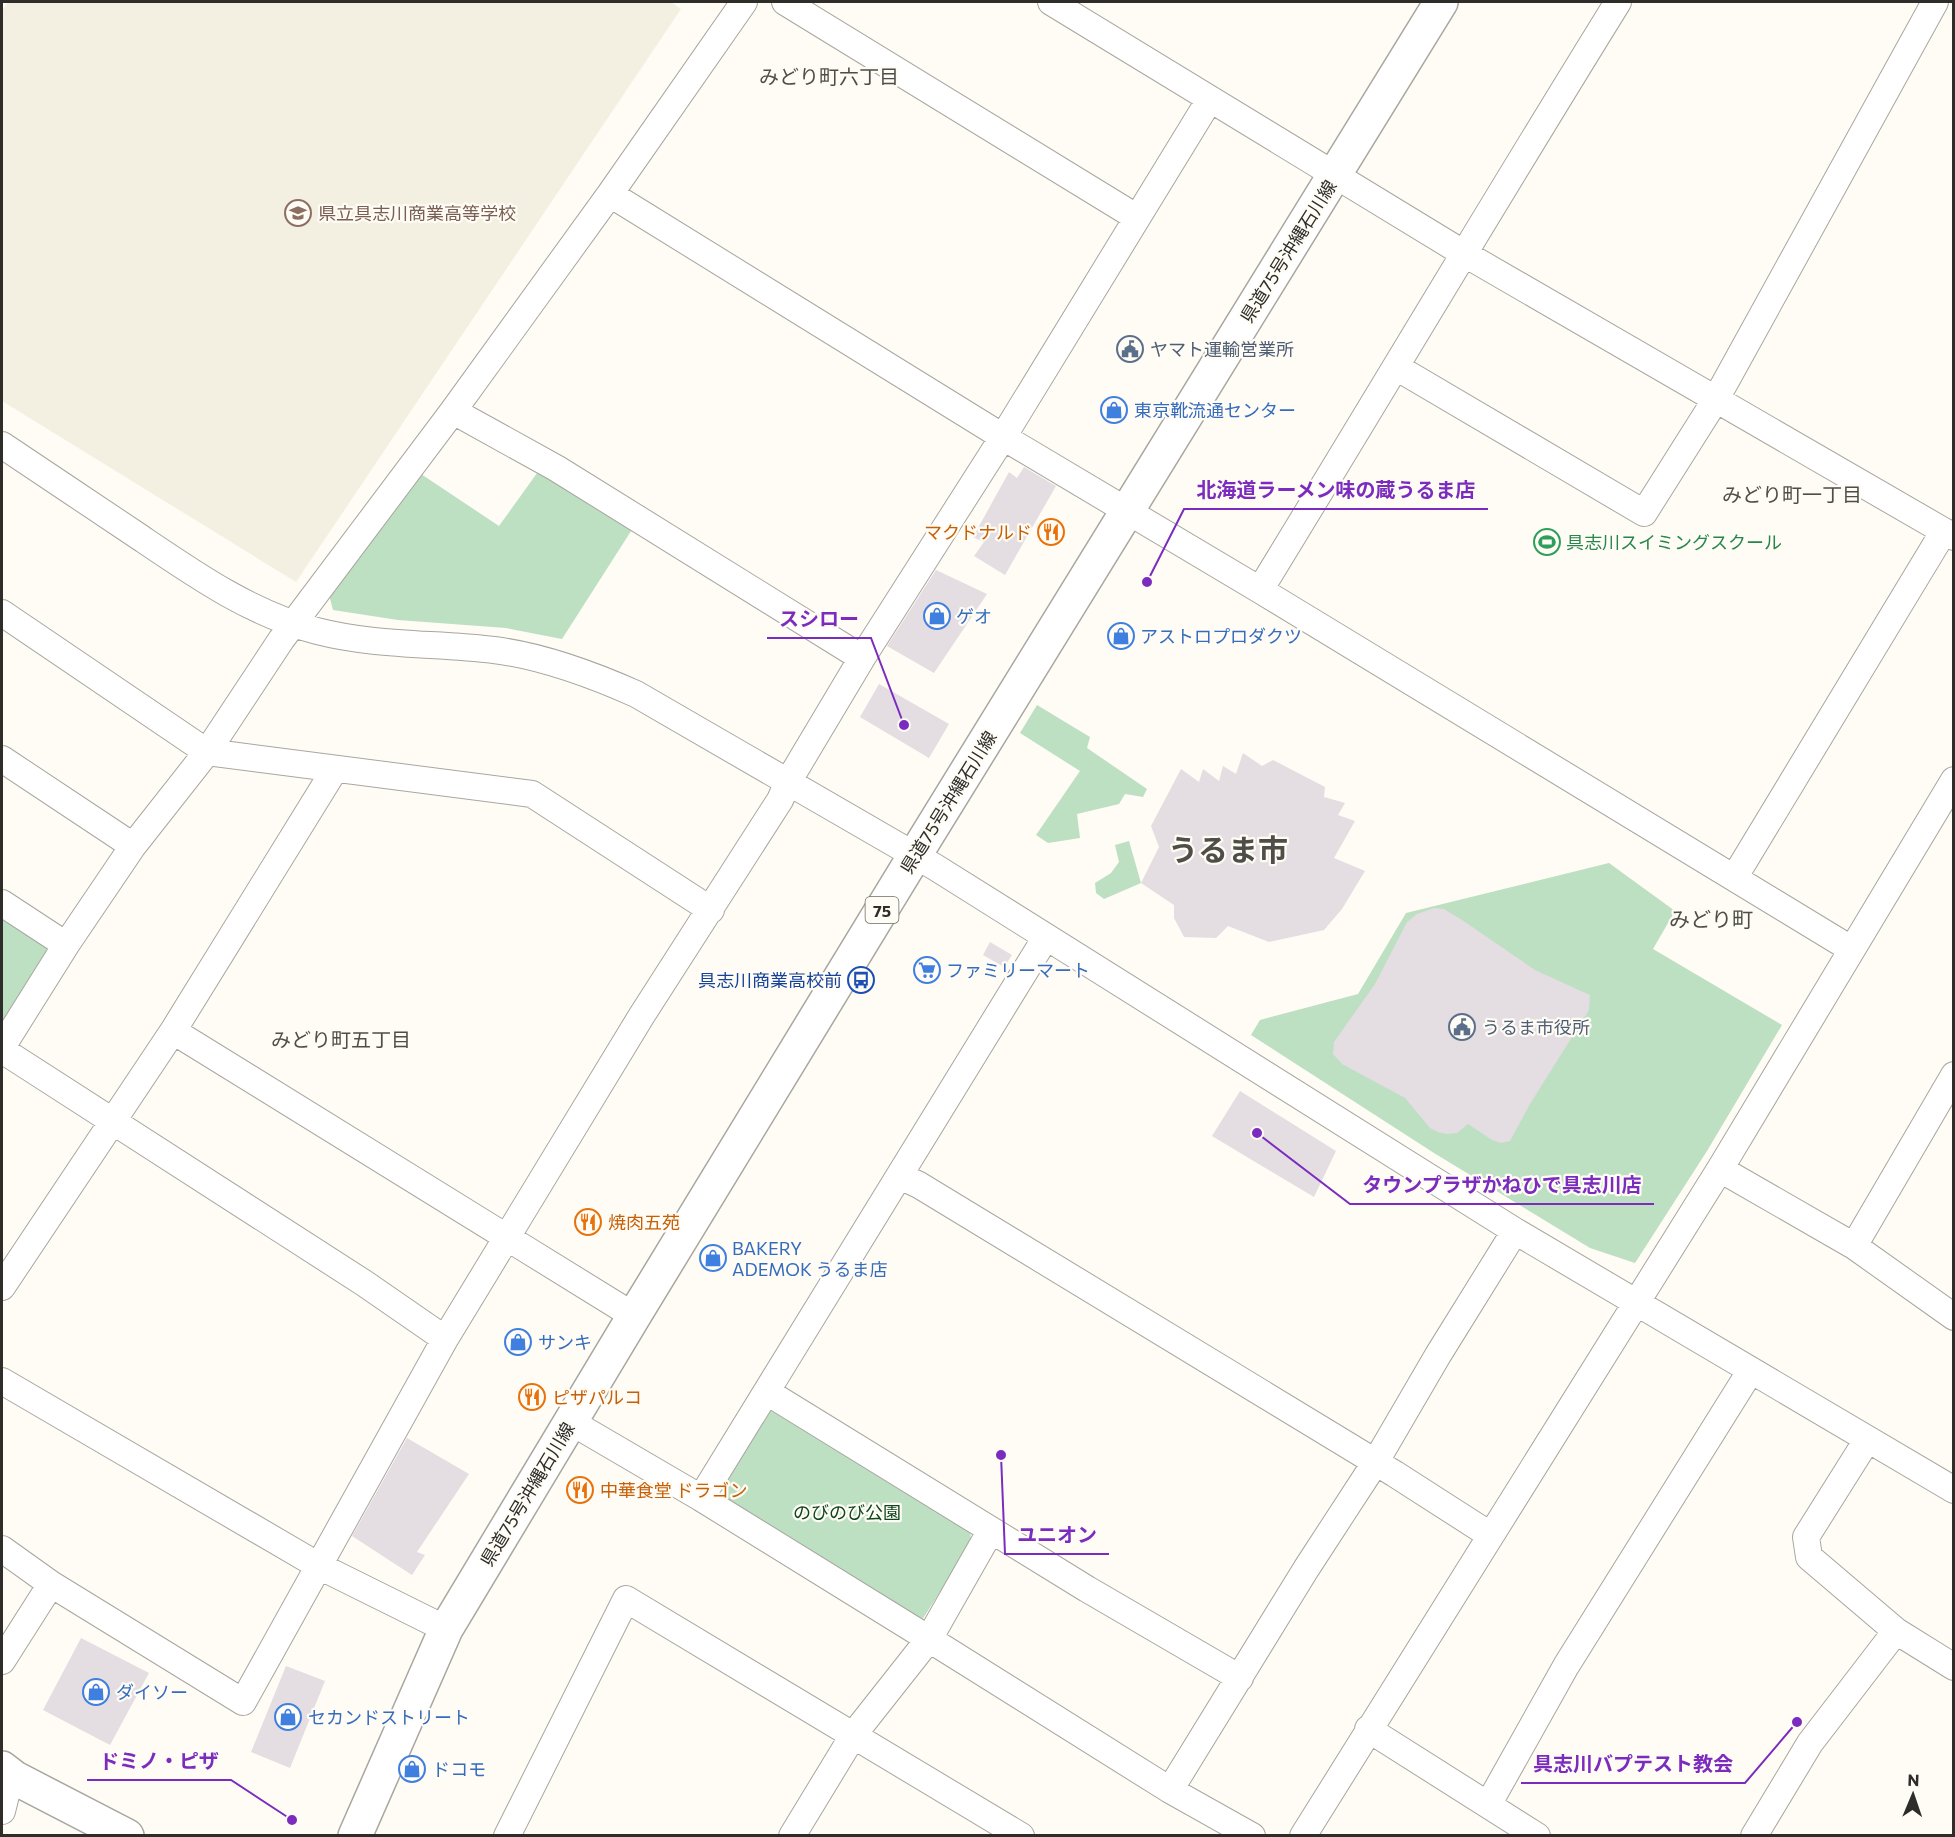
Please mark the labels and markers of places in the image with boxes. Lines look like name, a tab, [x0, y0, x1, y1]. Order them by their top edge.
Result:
school or university icon: 県立具志川商業高等学校	[283, 198, 313, 228]
place label: 県立具志川商業高等学校	[318, 202, 516, 224]
public building icon: ヤマト運輸営業所	[1115, 334, 1145, 364]
place label: ヤマト運輸営業所	[1150, 338, 1294, 360]
shop icon: 東京靴流通センター	[1099, 395, 1129, 425]
place label: 東京靴流通センター	[1134, 399, 1296, 421]
callout: 北海道ラーメン味の蔵うるま店	[1184, 471, 1488, 509]
restaurant icon: マクドナルド	[1036, 517, 1066, 547]
place label: マクドナルド	[924, 521, 1032, 543]
sports icon: 具志川スイミングスクール	[1532, 527, 1562, 557]
place label: 具志川スイミングスクール	[1566, 531, 1782, 553]
callout: スシロー	[767, 600, 871, 638]
shop icon: ゲオ	[922, 601, 952, 631]
place label: ゲオ	[956, 605, 992, 627]
shop icon: アストロプロダクツ	[1106, 621, 1136, 651]
place label: アストロプロダクツ	[1140, 625, 1302, 647]
supermarket icon: ファミリーマート	[912, 955, 942, 985]
place label: ファミリーマート	[946, 959, 1090, 981]
bus stop icon: 具志川商業高校前	[846, 965, 876, 995]
place label: 具志川商業高校前	[698, 969, 842, 991]
public building icon: うるま市役所	[1447, 1012, 1477, 1042]
place label: うるま市役所	[1482, 1016, 1590, 1038]
callout: タウンプラザかねひで具志川店	[1350, 1166, 1654, 1204]
restaurant icon: 焼肉五苑	[573, 1207, 603, 1237]
place label: 焼肉五苑	[608, 1211, 680, 1233]
place label: BAKERY ADEMOK うるま店	[732, 1237, 888, 1280]
shop icon: BAKERY ADEMOK うるま店	[698, 1243, 728, 1273]
shop icon: サンキ	[503, 1327, 533, 1357]
place label: サンキ	[538, 1331, 592, 1353]
restaurant icon: ピザパルコ	[517, 1382, 547, 1412]
place label: ピザパルコ	[552, 1386, 642, 1408]
restaurant icon: 中華食堂 ドラゴン	[565, 1475, 595, 1505]
place label: 中華食堂 ドラゴン	[600, 1479, 747, 1501]
callout: ユニオン	[1005, 1516, 1109, 1554]
shop icon: ダイソー	[81, 1677, 111, 1707]
place label: ダイソー	[116, 1681, 188, 1703]
shop icon: セカンドストリート	[273, 1702, 303, 1732]
place label: セカンドストリート	[308, 1706, 470, 1728]
callout: ドミノ・ピザ	[87, 1742, 231, 1780]
callout: 具志川バプテスト教会	[1521, 1745, 1745, 1783]
shop icon: ドコモ	[397, 1754, 427, 1784]
place label: ドコモ	[432, 1758, 486, 1780]

